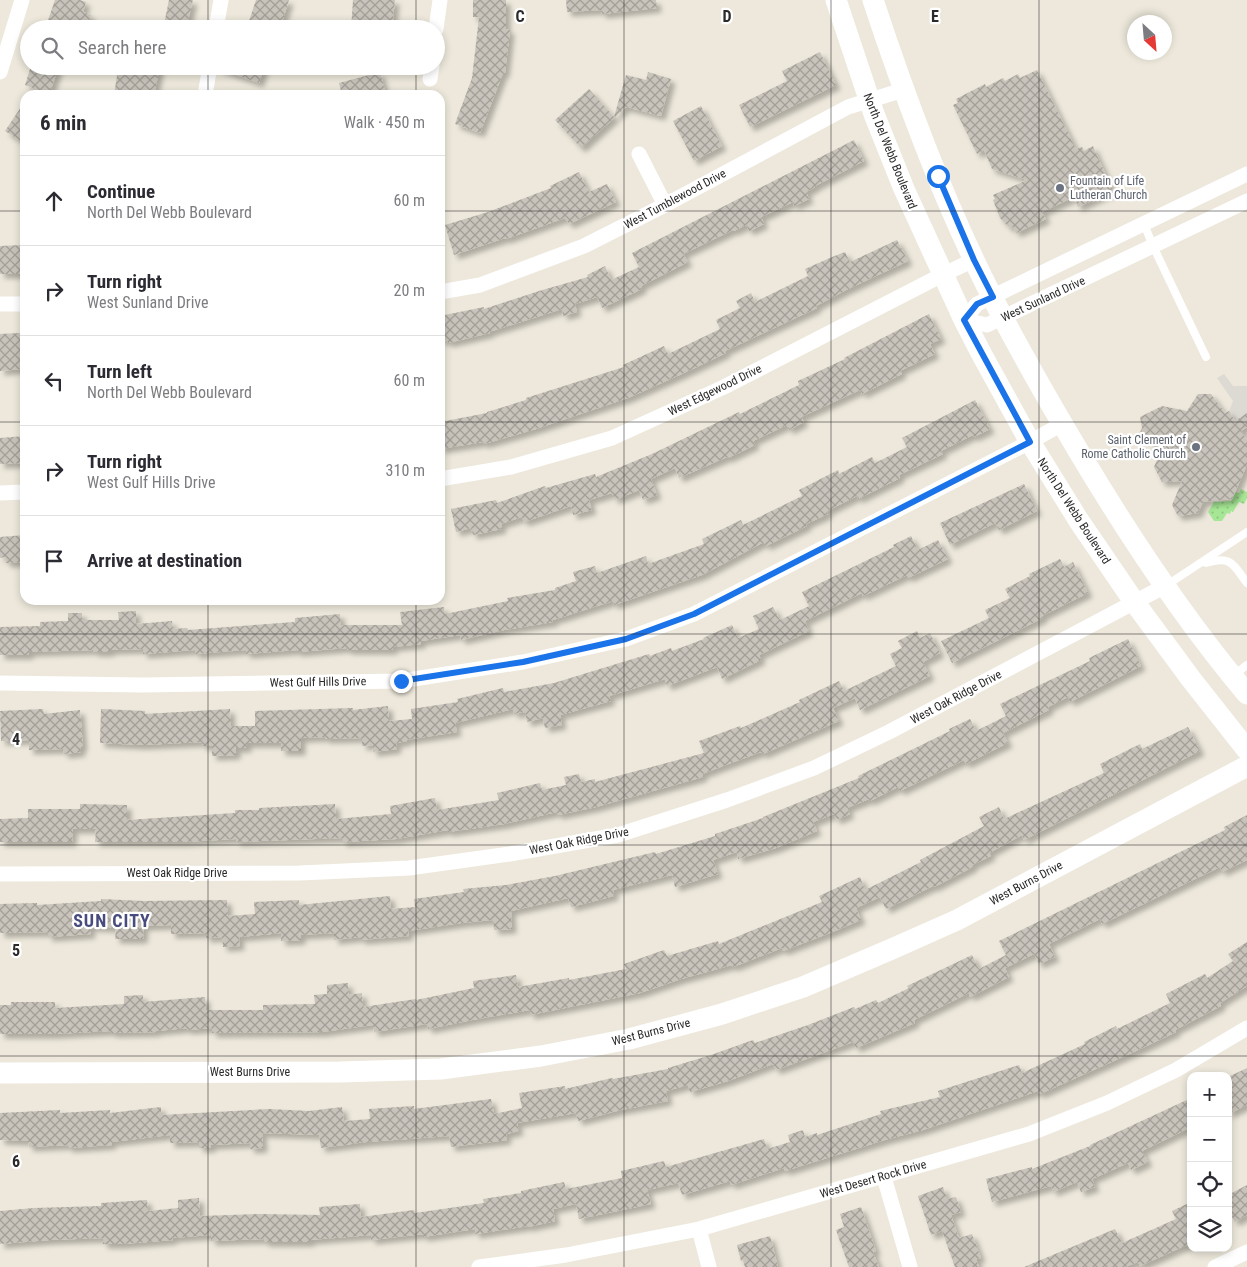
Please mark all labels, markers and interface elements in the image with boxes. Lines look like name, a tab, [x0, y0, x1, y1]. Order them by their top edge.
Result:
text: C	[515, 7, 525, 26]
text: D	[722, 7, 732, 26]
text: E	[931, 7, 939, 26]
north arrow	[1127, 15, 1172, 60]
search box	[20, 20, 445, 75]
icon: search	[38, 34, 66, 62]
text: Search here	[78, 36, 166, 59]
street label: North Del Webb Boulevard	[860, 91, 920, 211]
text: 6 min	[40, 111, 87, 135]
text: Walk · 450 m	[344, 113, 425, 132]
route start	[927, 165, 950, 188]
street label: West Tumblewood Drive	[622, 166, 729, 232]
place label: Fountain of Life Lutheran Church	[1070, 174, 1147, 202]
text: Continue	[87, 180, 155, 203]
marker: Fountain of Life Lutheran Church	[1054, 182, 1066, 194]
icon: ahead	[40, 187, 68, 215]
text: 60 m	[393, 191, 425, 210]
text: North Del Webb Boulevard	[87, 203, 252, 222]
text: Turn right	[87, 270, 162, 293]
street label: West Sunland Drive	[999, 273, 1088, 325]
icon: right	[40, 277, 68, 305]
text: 20 m	[393, 281, 425, 300]
text: West Sunland Drive	[87, 293, 209, 312]
text: Turn left	[87, 360, 152, 383]
street label: West Edgewood Drive	[666, 361, 764, 419]
icon: left	[40, 367, 68, 395]
text: 60 m	[393, 371, 425, 390]
text: North Del Webb Boulevard	[87, 383, 252, 402]
place label: Saint Clement of Rome Catholic Church	[1081, 433, 1186, 461]
marker: Saint Clement of Rome Catholic Church	[1190, 441, 1202, 453]
text: Turn right	[87, 450, 162, 473]
street label: North Del Webb Boulevard	[1034, 455, 1114, 567]
icon: right	[40, 457, 68, 485]
text: 310 m	[386, 461, 425, 480]
text: West Gulf Hills Drive	[87, 473, 216, 492]
icon: arrive	[40, 547, 68, 575]
text: Arrive at destination	[87, 549, 242, 572]
street label: West Oak Ridge Drive	[908, 667, 1004, 727]
route end	[390, 670, 413, 693]
street label: West Gulf Hills Drive	[270, 674, 367, 690]
text: 4	[12, 730, 20, 749]
street label: West Oak Ridge Drive	[528, 824, 630, 857]
street label: West Burns Drive	[987, 858, 1065, 908]
street label: West Oak Ridge Drive	[127, 866, 228, 880]
district label: SUN CITY	[73, 910, 151, 931]
text: 5	[12, 941, 20, 960]
street label: West Burns Drive	[610, 1015, 692, 1049]
street label: West Burns Drive	[210, 1065, 291, 1079]
map controls	[1187, 1072, 1232, 1252]
button: +	[1187, 1072, 1232, 1117]
button: −	[1187, 1117, 1232, 1162]
text: 6	[12, 1152, 20, 1171]
street label: West Desert Rock Drive	[818, 1157, 928, 1201]
button: locate	[1187, 1162, 1232, 1207]
button: layers	[1187, 1207, 1232, 1252]

